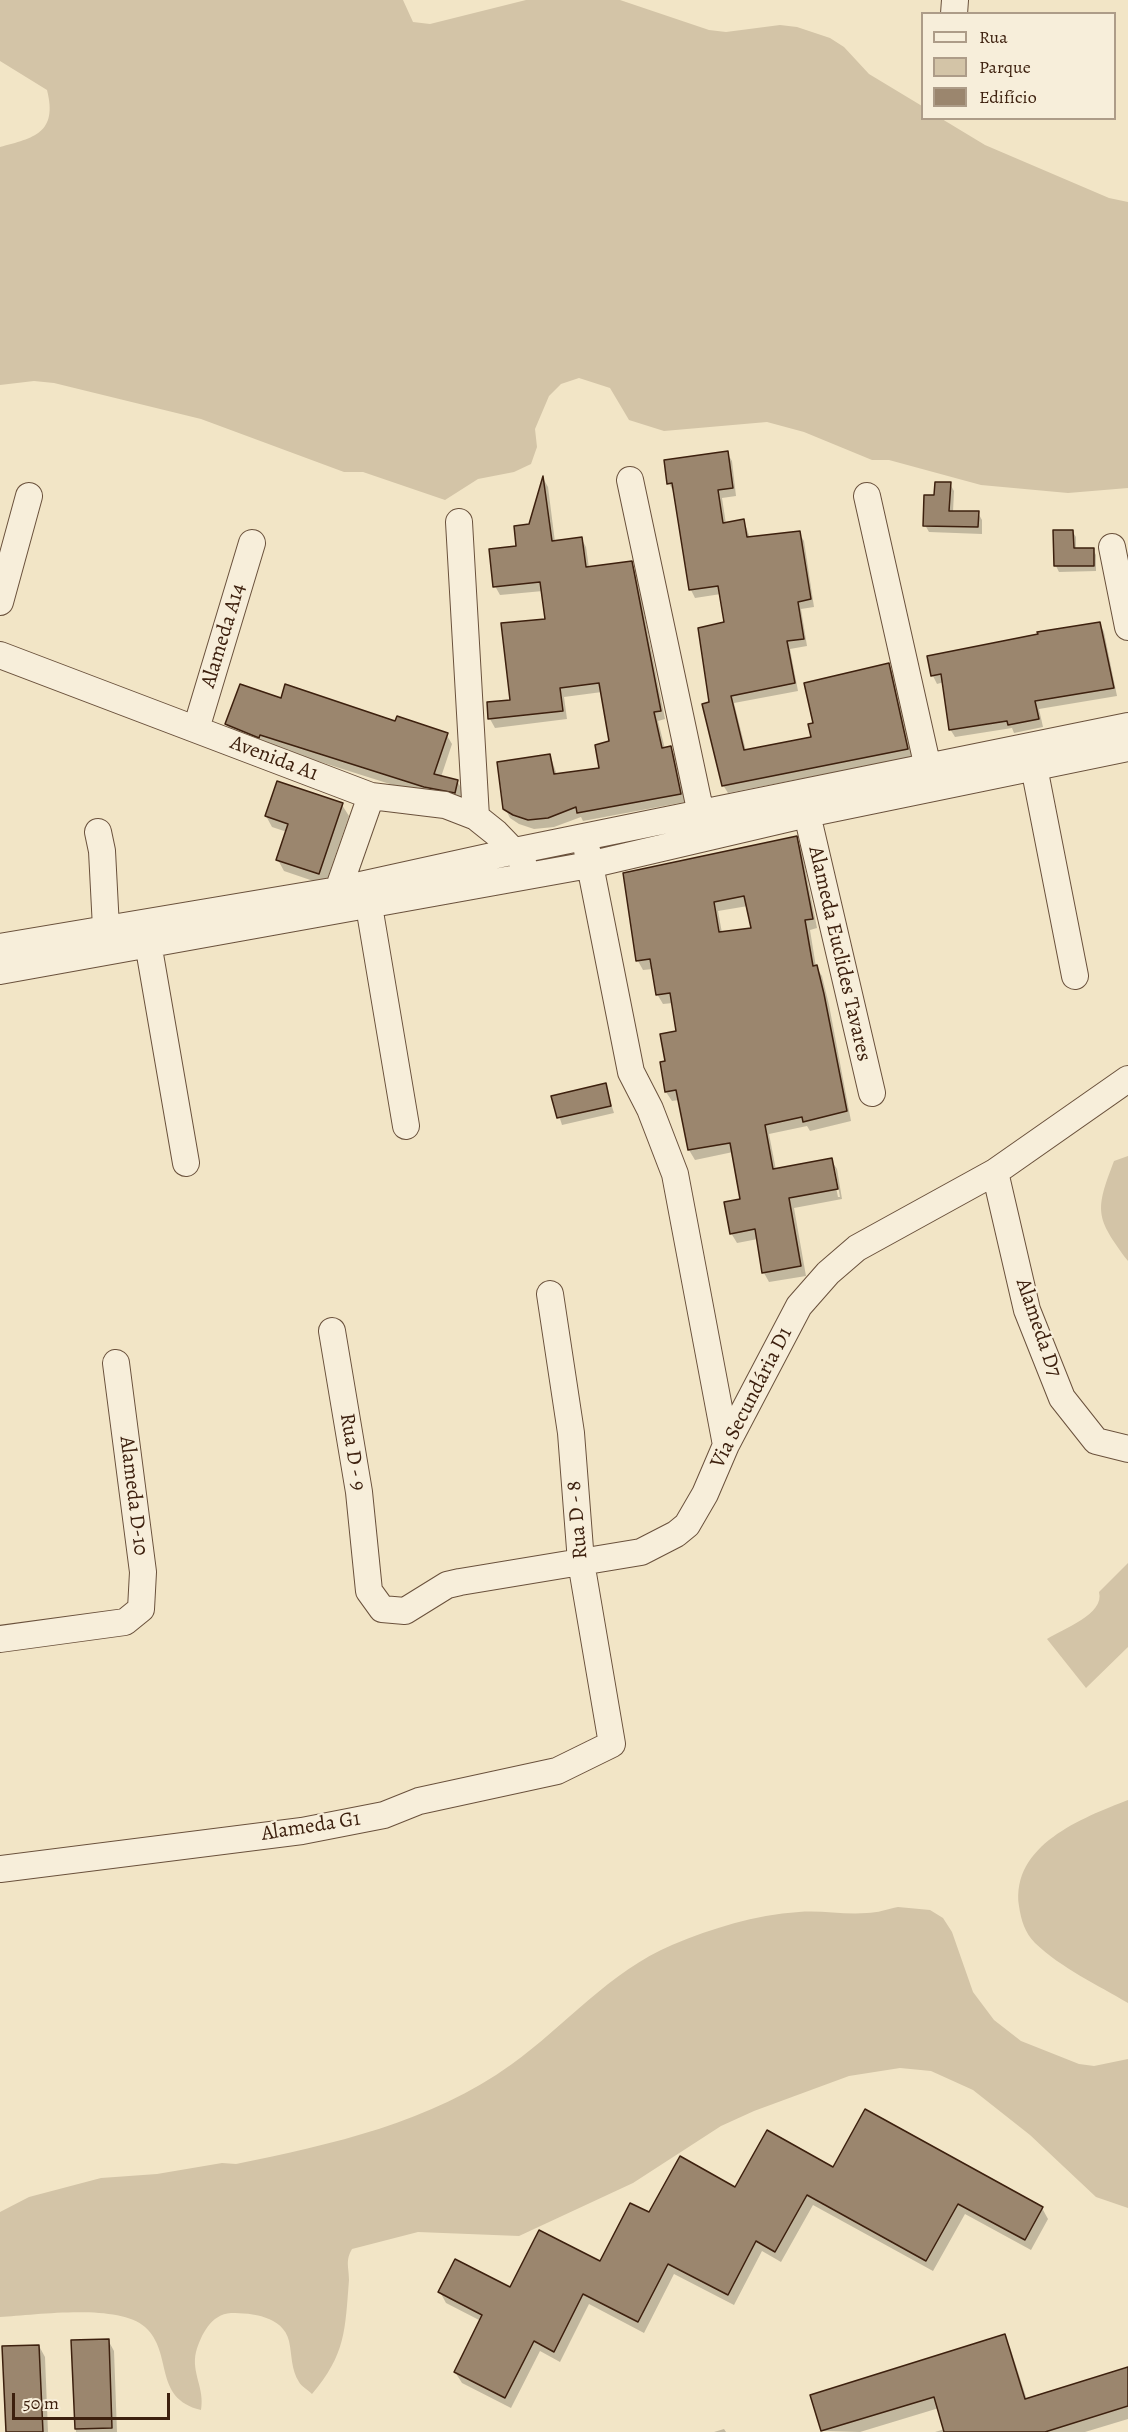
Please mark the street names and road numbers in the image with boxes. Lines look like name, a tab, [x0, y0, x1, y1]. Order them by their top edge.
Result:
street label: Alameda A14	[196, 581, 252, 691]
street label: Avenida A1	[226, 731, 322, 787]
street label: Alameda Euclides Tavares	[802, 844, 876, 1064]
street label: Alameda D7	[1009, 1275, 1067, 1381]
street label: Via Secundária D1	[706, 1323, 798, 1473]
street label: Rua D - 9	[333, 1411, 371, 1493]
street label: Alameda D-10	[113, 1435, 153, 1557]
street label: Rua D - 8	[562, 1480, 594, 1560]
street label: Alameda G1	[260, 1807, 362, 1847]

